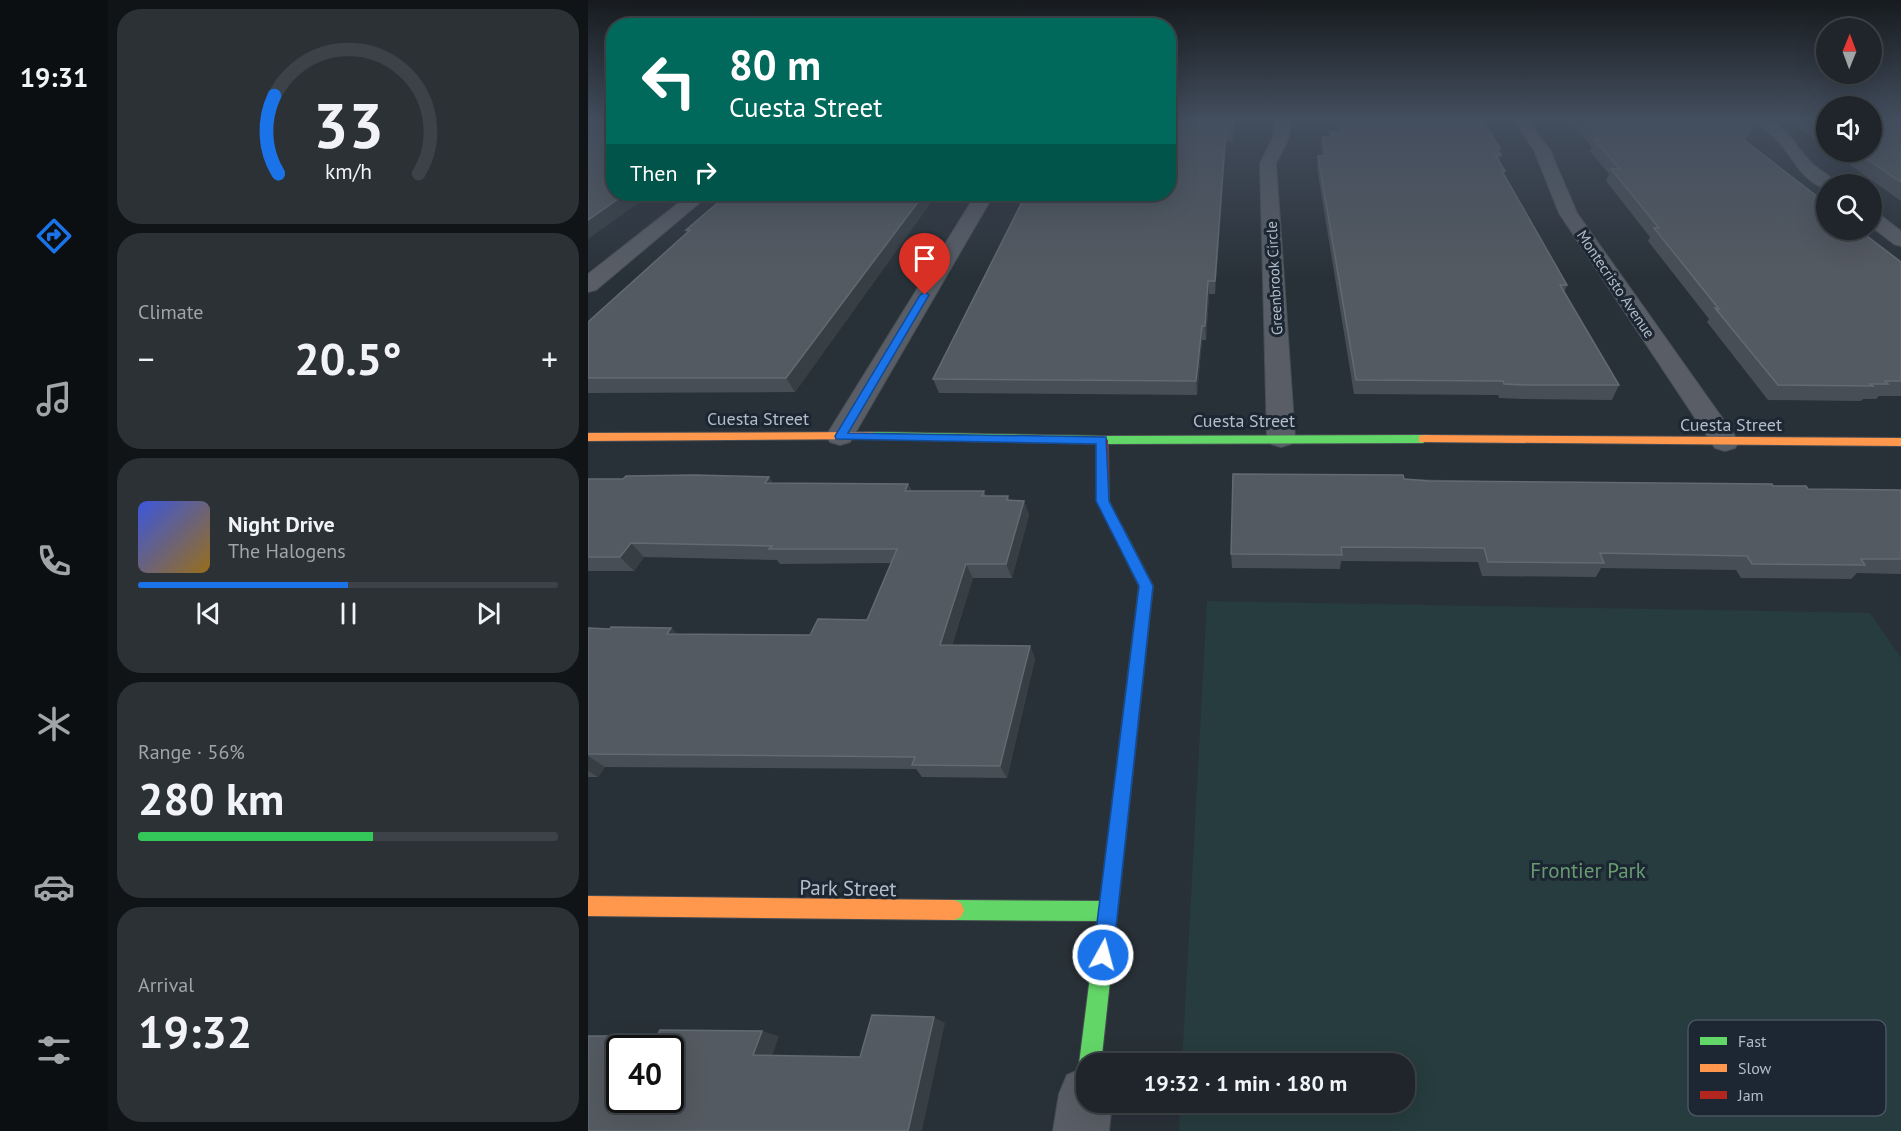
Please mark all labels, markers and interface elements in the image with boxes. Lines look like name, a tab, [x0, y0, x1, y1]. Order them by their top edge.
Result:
north arrow	[1816, 18, 1882, 84]
map controls	[1816, 18, 1882, 240]
text: 80 m	[729, 37, 821, 92]
icon: left	[630, 42, 708, 120]
text: 19:31	[20, 60, 88, 94]
text: 33	[313, 84, 383, 165]
text: Cuesta Street	[729, 90, 882, 124]
button: sound	[1816, 96, 1882, 162]
icon: right	[689, 156, 722, 189]
text: km/h	[324, 157, 371, 185]
text: Then	[630, 159, 677, 187]
button: search	[1816, 174, 1882, 240]
icon: directions	[33, 215, 75, 257]
street label: Greenbrook Circle	[1262, 221, 1286, 335]
street label: Montecristo Avenue	[1573, 226, 1659, 342]
pin	[899, 233, 950, 295]
icon: arrive	[908, 242, 941, 275]
text: Climate	[138, 299, 204, 325]
text: 20.5°	[294, 329, 402, 387]
text: −	[138, 337, 155, 380]
text: +	[541, 337, 558, 380]
icon: music	[33, 378, 75, 420]
street label: Cuesta Street	[707, 407, 809, 430]
street label: Cuesta Street	[1193, 409, 1295, 432]
street label: Cuesta Street	[1680, 413, 1782, 436]
text: Night Drive	[228, 510, 335, 538]
text: The Halogens	[228, 538, 346, 564]
icon: phone	[33, 540, 75, 582]
icon: previous	[192, 597, 225, 630]
icon: pause	[332, 597, 365, 630]
icon: next	[472, 597, 505, 630]
icon: climate	[33, 703, 75, 745]
text: Range · 56%	[138, 739, 245, 765]
text: 280 km	[138, 769, 284, 827]
park label: Frontier Park	[1530, 857, 1646, 884]
icon: car	[33, 866, 75, 908]
street label: Park Street	[799, 874, 897, 902]
position arrow	[1071, 923, 1135, 987]
text: Arrival	[138, 972, 194, 998]
text: 19:32	[138, 1002, 252, 1060]
legend	[1688, 1020, 1886, 1116]
icon: filters	[33, 1029, 75, 1071]
text: Fast	[1738, 1031, 1767, 1051]
speed limit sign: 40	[606, 1035, 684, 1113]
text: Slow	[1738, 1058, 1772, 1078]
text: 19:32 · 1 min · 180 m	[1144, 1069, 1347, 1097]
text: Jam	[1737, 1085, 1764, 1105]

